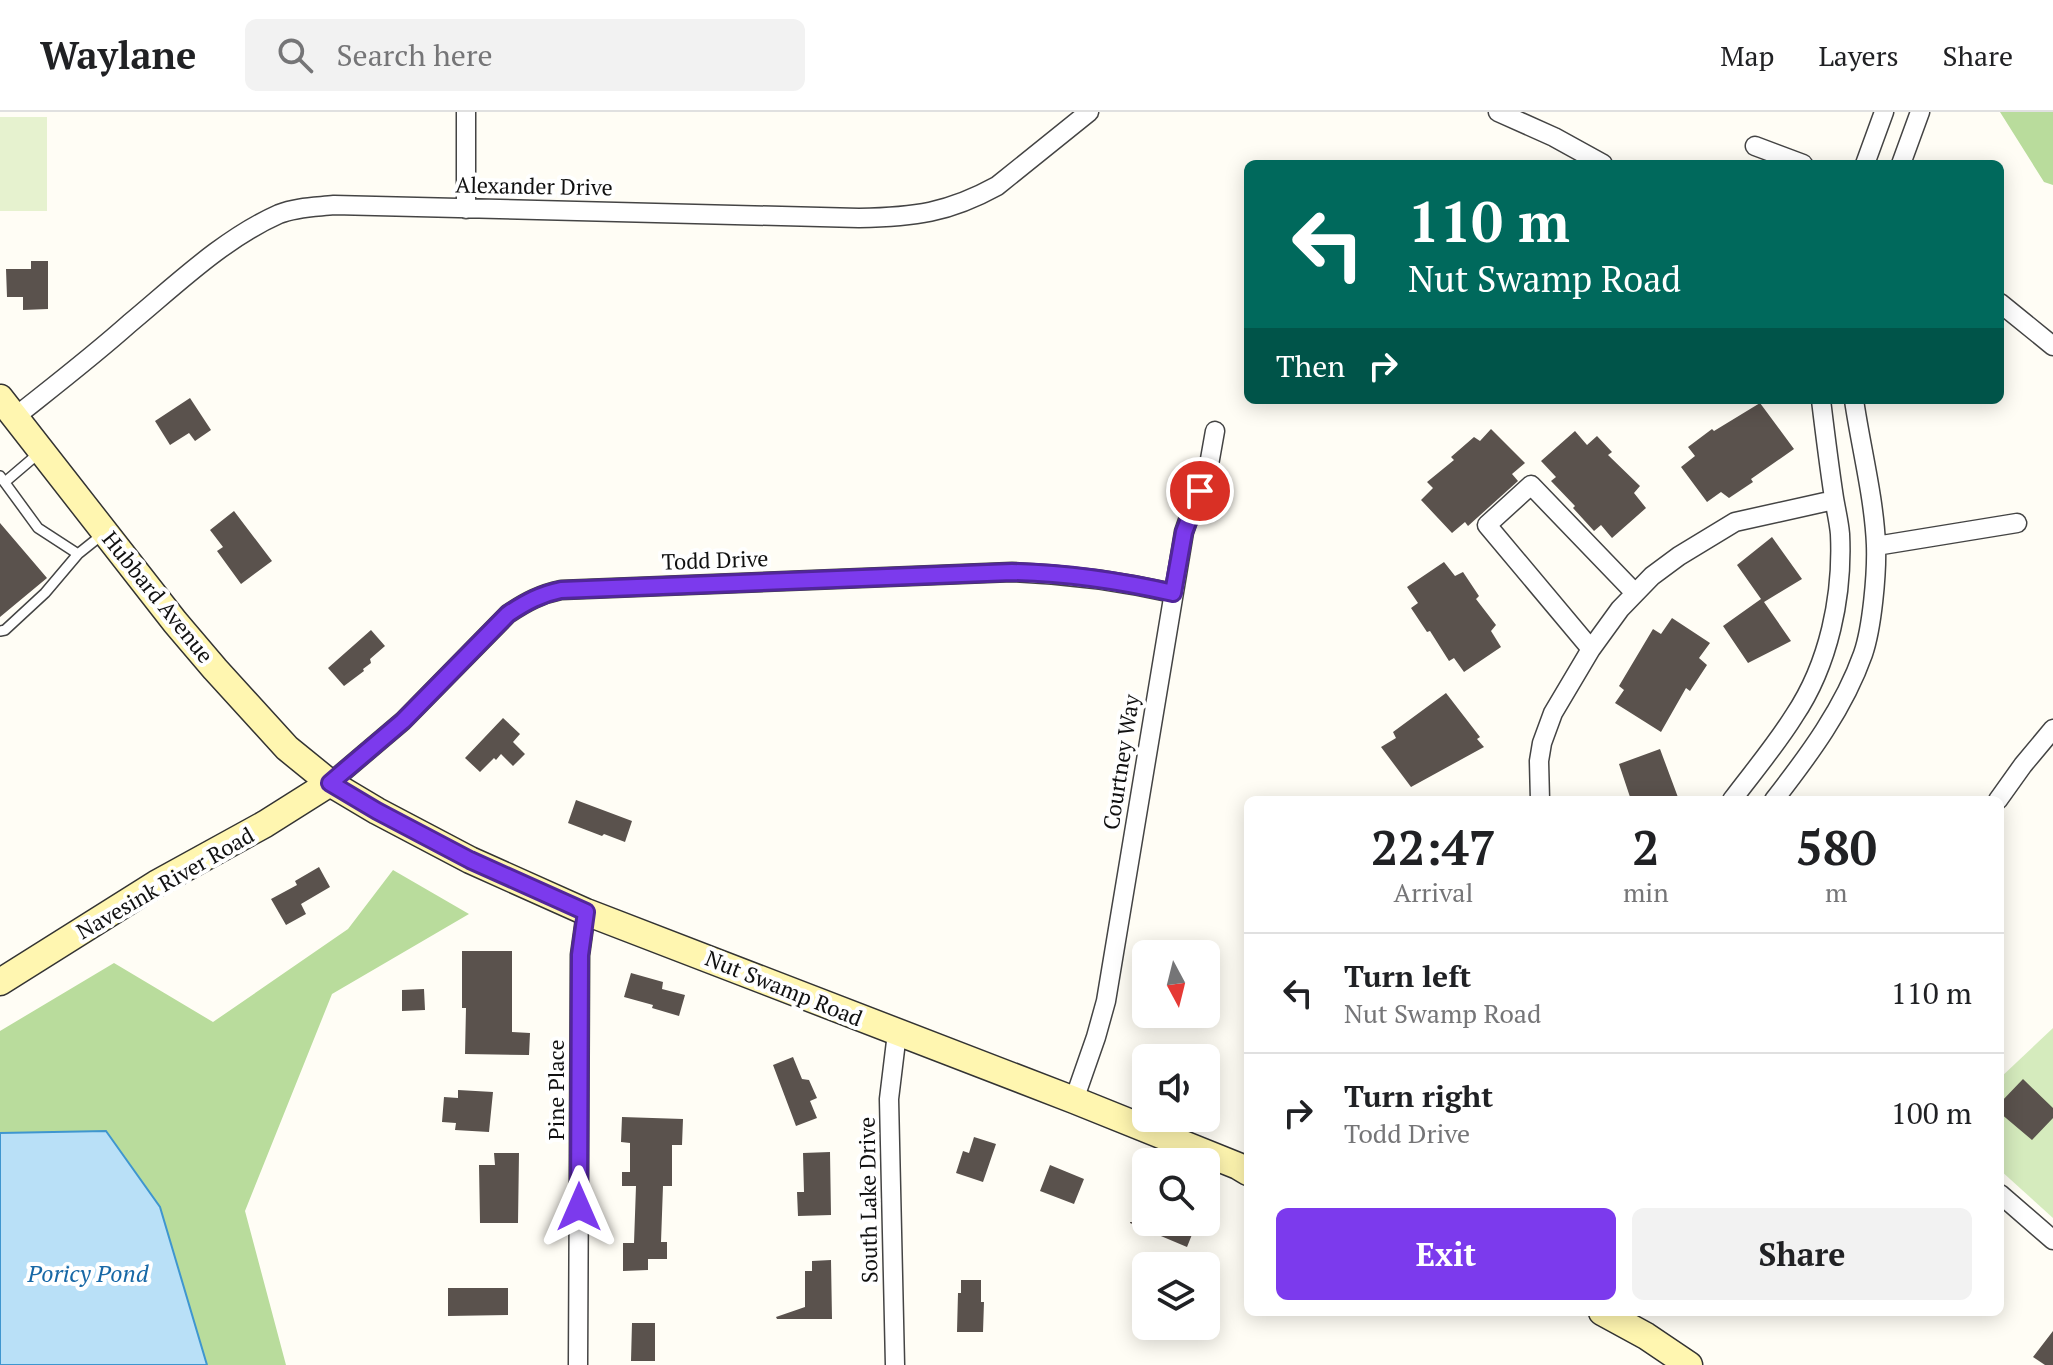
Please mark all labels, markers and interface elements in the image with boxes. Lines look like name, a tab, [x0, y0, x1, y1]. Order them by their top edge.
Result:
search box	[245, 19, 805, 91]
text: Waylane	[40, 30, 197, 80]
icon: search	[273, 33, 317, 77]
text: Search here	[337, 35, 493, 75]
text: Map	[1720, 37, 1774, 74]
text: Layers	[1818, 37, 1899, 74]
text: Share	[1943, 37, 2013, 74]
street label: Alexander Drive	[455, 170, 613, 201]
text: 110 m	[1408, 184, 1570, 258]
icon: left	[1276, 192, 1380, 296]
text: Nut Swamp Road	[1408, 255, 1681, 302]
icon: right	[1361, 344, 1405, 388]
text: Then	[1276, 346, 1345, 386]
pin	[1166, 457, 1234, 525]
icon: arrive	[1178, 469, 1222, 513]
street label: Hubbard Avenue	[96, 525, 220, 669]
street label: Todd Drive	[661, 543, 769, 576]
street label: Courtney Way	[1096, 691, 1146, 832]
text: 22:47	[1371, 815, 1496, 879]
text: 2	[1632, 815, 1659, 879]
text: 580	[1796, 815, 1877, 879]
street label: Navesink River Road	[71, 820, 259, 945]
text: Arrival	[1394, 875, 1473, 909]
text: min	[1623, 875, 1669, 909]
text: m	[1825, 875, 1848, 909]
north arrow	[1132, 940, 1220, 1028]
map controls	[1132, 940, 1220, 1340]
street label: Nut Swamp Road	[701, 943, 867, 1032]
text: Turn left	[1344, 956, 1471, 996]
icon: left	[1276, 971, 1320, 1015]
text: 110 m	[1891, 973, 1972, 1013]
text: Nut Swamp Road	[1344, 996, 1541, 1030]
street label: Pine Place	[541, 1040, 570, 1140]
button: sound	[1132, 1044, 1220, 1132]
text: Turn right	[1344, 1076, 1493, 1116]
icon: right	[1276, 1091, 1320, 1135]
text: 100 m	[1891, 1093, 1972, 1133]
text: Todd Drive	[1344, 1116, 1470, 1150]
street label: South Lake Drive	[852, 1117, 883, 1283]
button: search	[1132, 1148, 1220, 1236]
position arrow	[537, 1165, 621, 1249]
button: Exit	[1276, 1208, 1616, 1300]
button: Share	[1632, 1208, 1972, 1300]
button: layers	[1132, 1252, 1220, 1340]
water label: Poricy Pond	[27, 1257, 150, 1289]

